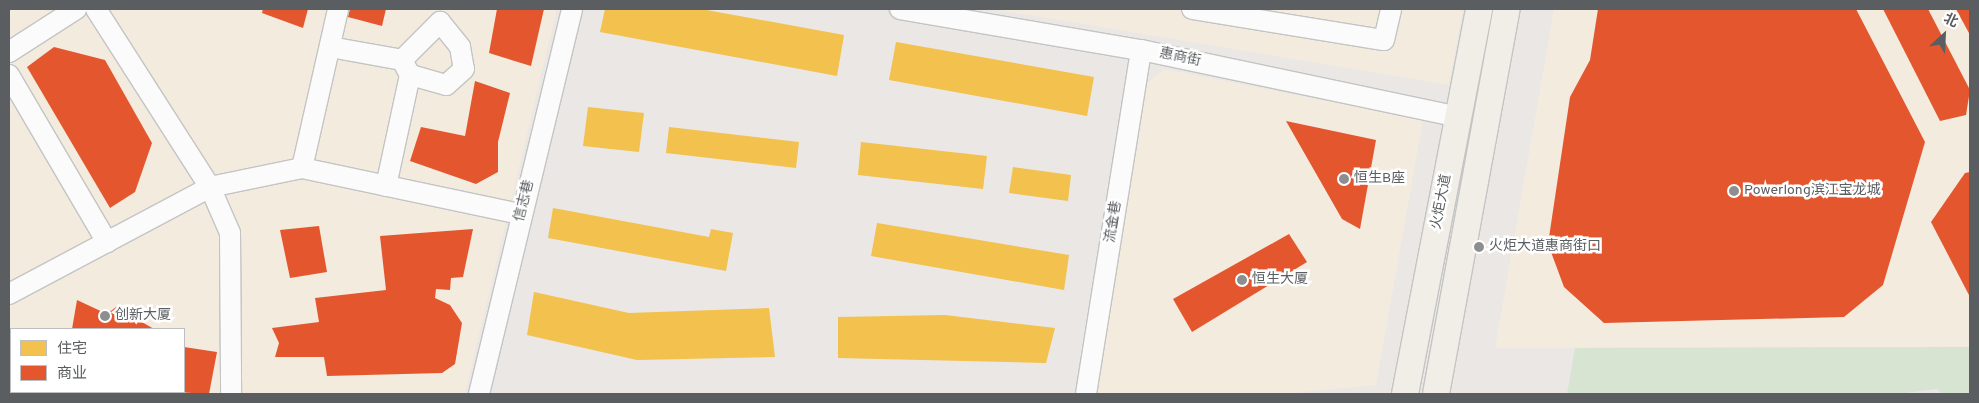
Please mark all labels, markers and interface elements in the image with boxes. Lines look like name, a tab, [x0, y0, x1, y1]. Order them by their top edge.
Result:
north arrow	[1919, 10, 1969, 60]
text: 北	[1941, 10, 1960, 32]
street label: 惠商街	[1158, 45, 1202, 71]
place label: 恒生B座	[1354, 171, 1405, 187]
marker: 恒生B座	[1338, 173, 1350, 185]
street label: 火炬大道	[1428, 173, 1456, 231]
street label: 信志巷	[512, 179, 538, 223]
place label: Powerlong滨江宝龙城	[1744, 183, 1881, 199]
marker: Powerlong滨江宝龙城	[1728, 185, 1740, 197]
street label: 流金巷	[1102, 200, 1126, 244]
place label: 火炬大道惠商街口	[1489, 239, 1601, 255]
marker: 火炬大道惠商街口	[1473, 241, 1485, 253]
place label: 恒生大厦	[1252, 272, 1308, 288]
marker: 恒生大厦	[1236, 274, 1248, 286]
place label: 创新大厦	[115, 308, 171, 324]
marker: 创新大厦	[99, 310, 111, 322]
legend	[10, 328, 185, 393]
text: 住宅	[57, 340, 87, 359]
text: 商业	[57, 365, 87, 384]

